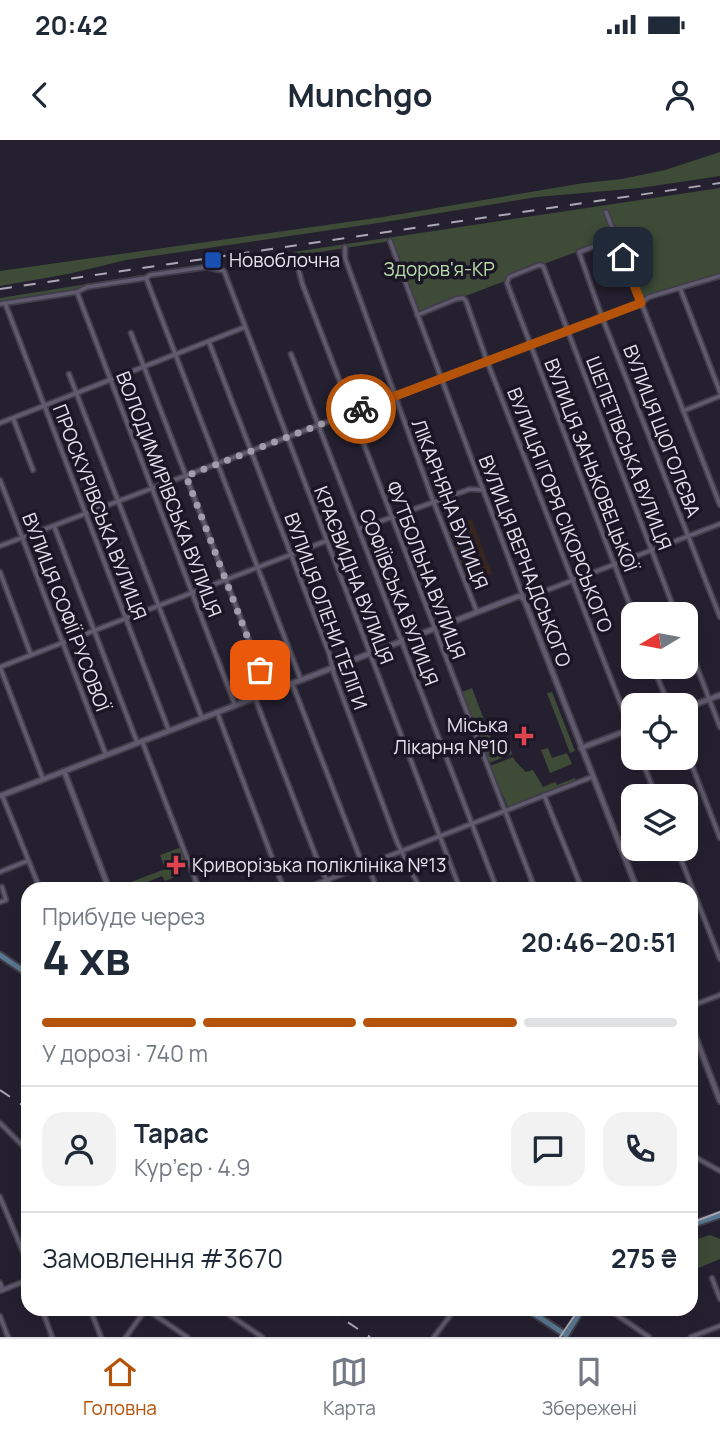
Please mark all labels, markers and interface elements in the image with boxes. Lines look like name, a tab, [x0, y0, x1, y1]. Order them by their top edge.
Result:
text: 20:42	[35, 7, 108, 43]
text: Munchgo	[287, 73, 433, 117]
icon: back	[21, 76, 59, 114]
icon: person	[661, 76, 699, 114]
pin	[593, 227, 653, 287]
icon: home	[604, 238, 642, 276]
place label: Новоблочна	[229, 247, 340, 273]
marker: Новоблочна	[203, 250, 223, 270]
park label: Здоров'я-КР	[383, 256, 495, 282]
street label: ВУЛИЦЯ ЩОГОЛЄВА	[617, 341, 707, 521]
street label: ШЕПЕТІВСЬКА ВУЛИЦЯ	[580, 353, 678, 553]
street label: ВУЛИЦЯ ЗАНЬКОВЕЦЬКОЇ	[538, 355, 644, 576]
street label: ВОЛОДИМИРІВСЬКА ВУЛИЦЯ	[110, 367, 228, 621]
courier	[326, 374, 396, 444]
street label: ВУЛИЦЯ ІГОРЯ СІКОРСЬКОГО	[501, 384, 619, 636]
icon: bike	[342, 390, 380, 428]
street label: ПРОСКУРІВСЬКА ВУЛИЦЯ	[47, 401, 153, 623]
street label: ЛІКАРНЯНА ВУЛИЦЯ	[406, 415, 494, 593]
street label: ВУЛИЦЯ ВЕРНАДСЬКОГО	[473, 452, 577, 671]
street label: ФУТБОЛЬНА ВУЛИЦЯ	[380, 477, 472, 663]
street label: КРАЄВИДНА ВУЛИЦЯ	[308, 482, 400, 668]
street label: СОФІЇВСЬКА ВУЛИЦЯ	[353, 505, 445, 689]
street label: ВУЛИЦЯ СОФІЇ РУСОВОЇ	[16, 509, 116, 715]
street label: ВУЛИЦЯ ОЛЕНИ ТЕЛІГИ	[278, 509, 374, 713]
north arrow	[621, 602, 698, 679]
map controls	[621, 602, 698, 861]
pin	[230, 640, 290, 700]
icon: bag	[241, 651, 279, 689]
button: locate	[621, 693, 698, 770]
place label: Міська Лікарня №10	[393, 712, 508, 760]
marker: Міська Лікарня №10	[514, 726, 534, 746]
button: layers	[621, 784, 698, 861]
place label: Криворізька поліклініка №13	[192, 852, 446, 878]
marker: Криворізька поліклініка №13	[166, 855, 186, 875]
text: Прибуде через	[42, 900, 205, 932]
text: 20:46–20:51	[521, 924, 677, 960]
text: 4 хв	[42, 926, 130, 989]
text: У дорозі · 740 m	[42, 1037, 208, 1069]
button: person	[42, 1112, 116, 1186]
button: chat	[511, 1112, 585, 1186]
button: phone	[603, 1112, 677, 1186]
text: Тарас	[134, 1115, 209, 1151]
text: Кур’єр · 4.9	[134, 1151, 251, 1183]
text: Замовлення #3670	[42, 1240, 283, 1276]
text: 275 ₴	[611, 1240, 677, 1276]
tab: Головна	[83, 1353, 157, 1421]
tab: Карта	[323, 1353, 376, 1421]
tab: Збережені	[542, 1353, 637, 1421]

